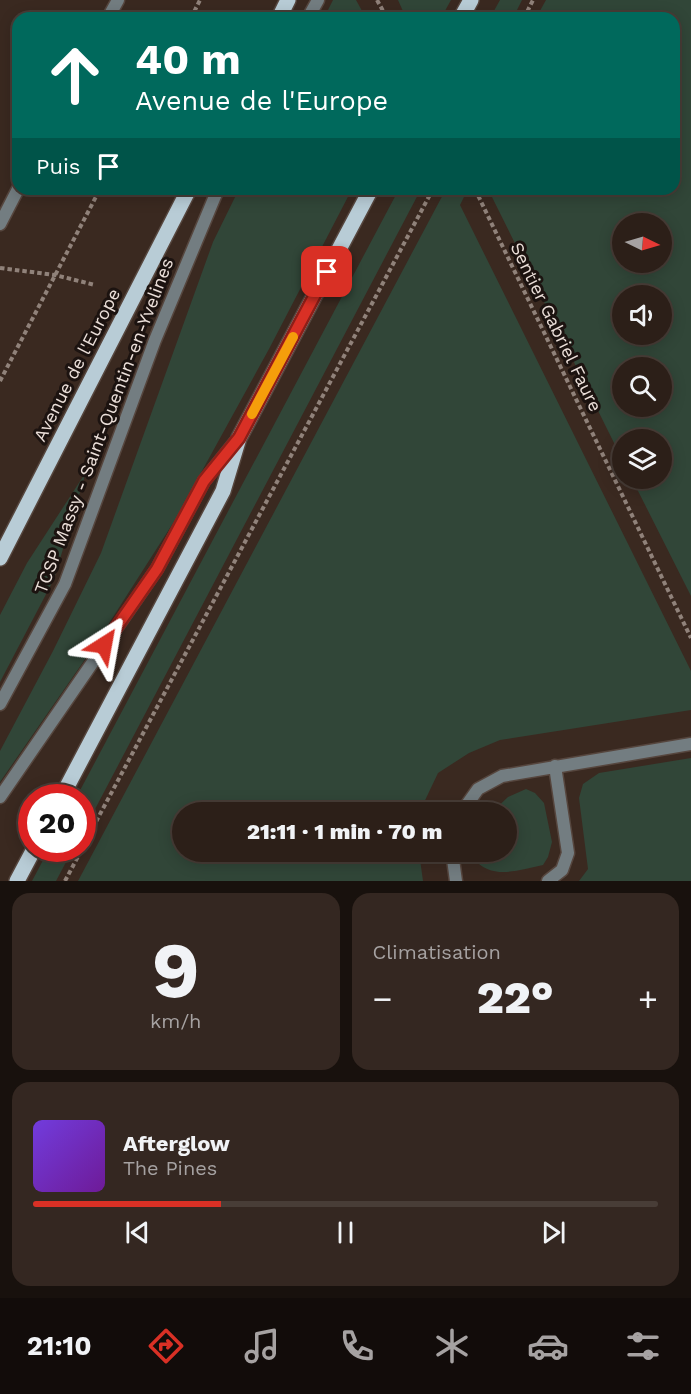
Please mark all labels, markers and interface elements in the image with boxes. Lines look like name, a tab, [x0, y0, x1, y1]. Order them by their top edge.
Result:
text: 40 m	[135, 35, 241, 84]
icon: ahead	[36, 36, 114, 114]
text: Avenue de l'Europe	[135, 85, 388, 117]
icon: arrive	[92, 150, 125, 183]
text: Puis	[36, 154, 80, 179]
north arrow	[612, 213, 672, 273]
map controls	[612, 213, 672, 489]
street label: Sentier Gabriel Faure	[506, 239, 607, 415]
pin	[301, 246, 352, 297]
street label: TCSP Massy - Saint-Quentin-en-Yvelines	[30, 255, 177, 597]
icon: arrive	[310, 255, 343, 288]
street label: Avenue de l'Europe	[29, 285, 124, 445]
button: sound	[612, 285, 672, 345]
button: search	[612, 357, 672, 417]
button: layers	[612, 429, 672, 489]
position arrow	[72, 613, 136, 677]
speed limit sign: 20	[18, 784, 96, 862]
text: 21:11 · 1 min · 70 m	[247, 819, 442, 844]
text: 9	[152, 924, 200, 1016]
text: Climatisation	[373, 940, 501, 964]
text: 22°	[477, 971, 554, 1024]
text: −	[373, 979, 392, 1018]
text: +	[638, 979, 658, 1018]
text: km/h	[150, 1009, 202, 1033]
text: Afterglow	[123, 1131, 230, 1156]
text: The Pines	[123, 1156, 217, 1180]
icon: previous	[121, 1216, 154, 1249]
icon: pause	[329, 1216, 362, 1249]
icon: next	[537, 1216, 570, 1249]
icon: directions	[145, 1325, 187, 1367]
icon: music	[241, 1325, 283, 1367]
icon: phone	[336, 1325, 378, 1367]
icon: climate	[431, 1325, 473, 1367]
icon: car	[527, 1325, 569, 1367]
icon: filters	[622, 1325, 664, 1367]
text: 21:10	[27, 1330, 92, 1362]

